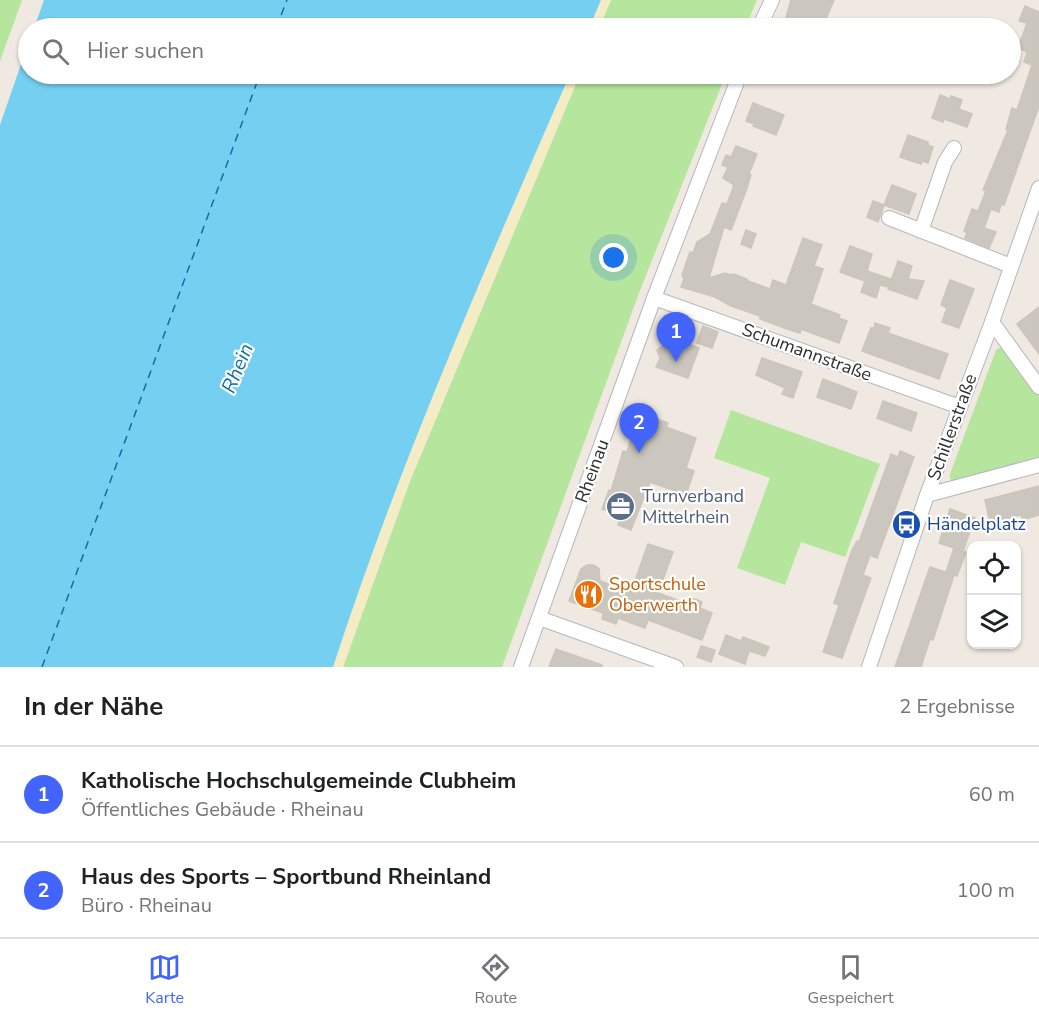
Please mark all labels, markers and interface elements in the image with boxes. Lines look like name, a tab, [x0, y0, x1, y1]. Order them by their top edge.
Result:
search box	[18, 18, 1021, 84]
icon: search	[39, 35, 72, 68]
text: Hier suchen	[87, 36, 204, 66]
your location	[599, 243, 628, 272]
pin: 1	[656, 312, 696, 362]
street label: Schumannstraße	[739, 317, 875, 387]
water label: Rhein	[215, 339, 260, 397]
street label: Schillerstraße	[922, 370, 982, 484]
pin: 2	[620, 404, 658, 453]
street label: Rheinau	[569, 436, 615, 506]
place label: Turnverband Mittelrhein	[642, 484, 744, 529]
office icon: Turnverband Mittelrhein	[605, 490, 637, 522]
bus stop icon: Händelplatz	[890, 508, 922, 540]
place label: Händelplatz	[927, 512, 1026, 536]
map controls	[967, 541, 1021, 649]
button: locate	[967, 541, 1021, 595]
place label: Sportschule Oberwerth	[609, 572, 706, 617]
restaurant icon: Sportschule Oberwerth	[572, 578, 604, 610]
button: layers	[967, 595, 1021, 649]
text: In der Nähe	[24, 689, 163, 724]
text: 2 Ergebnisse	[899, 693, 1015, 720]
text: Katholische Hochschulgemeinde Clubheim	[81, 766, 516, 796]
text: 1	[38, 781, 50, 808]
text: 60 m	[969, 781, 1015, 808]
text: Öffentliches Gebäude · Rheinau	[81, 796, 364, 823]
text: Haus des Sports – Sportbund Rheinland	[81, 862, 491, 892]
text: 2	[38, 877, 50, 904]
text: 100 m	[957, 877, 1015, 904]
text: Büro · Rheinau	[81, 892, 212, 919]
tab: Karte	[145, 951, 184, 1009]
tab: Route	[475, 951, 517, 1009]
tab: Gespeichert	[808, 951, 894, 1009]

